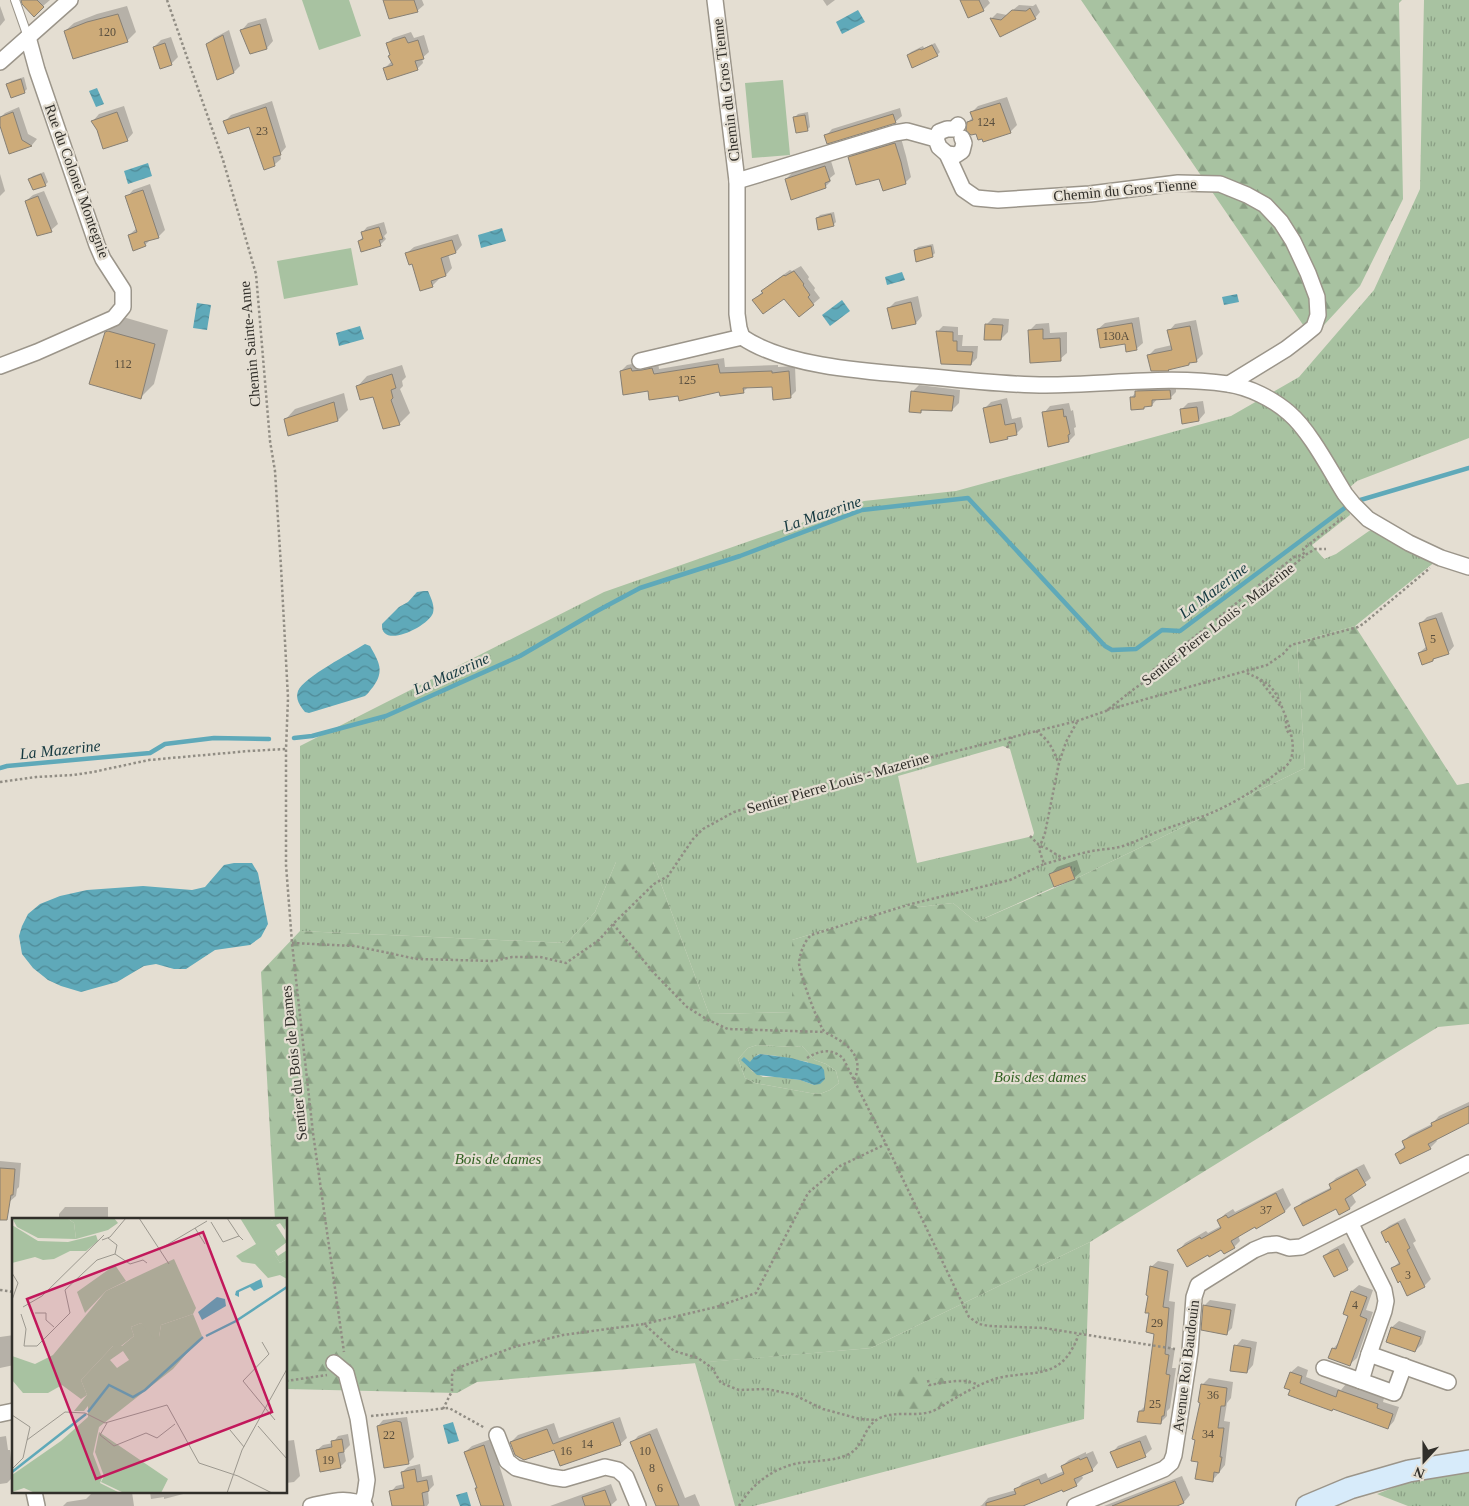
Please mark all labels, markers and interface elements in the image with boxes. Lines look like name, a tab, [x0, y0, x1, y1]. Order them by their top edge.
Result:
street label: Chemin du Gros Tienne	[709, 17, 743, 162]
house number: 120	[98, 25, 116, 39]
street label: Rue du Colonel Montegnie	[42, 102, 112, 261]
house number: 124	[977, 115, 995, 129]
house number: 23	[256, 124, 268, 138]
street label: Chemin du Gros Tienne	[1053, 176, 1198, 204]
street label: Chemin Sainte-Anne	[237, 280, 263, 408]
house number: 130A	[1103, 329, 1130, 343]
house number: 112	[114, 357, 132, 371]
house number: 125	[678, 373, 696, 387]
water label: La Mazerine	[780, 492, 863, 535]
street label: Sentier Pierre Louis - Mazerine	[1139, 559, 1298, 689]
water label: La Mazerine	[1175, 559, 1251, 622]
house number: 5	[1430, 632, 1436, 646]
water label: La Mazerine	[410, 649, 492, 698]
water label: La Mazerine	[18, 737, 101, 762]
street label: Sentier Pierre Louis - Mazerine	[745, 749, 931, 817]
street label: Sentier du Bois de Dames	[278, 985, 310, 1141]
park label: Bois des dames	[994, 1069, 1086, 1085]
park label: Bois de dames	[455, 1151, 541, 1167]
house number: 37	[1260, 1203, 1272, 1217]
inset map	[12, 1218, 288, 1494]
house number: 3	[1405, 1268, 1411, 1282]
house number: 4	[1352, 1298, 1358, 1312]
street label: Avenue Roi Baudouin	[1170, 1299, 1202, 1433]
house number: 29	[1151, 1316, 1163, 1330]
house number: 36	[1207, 1388, 1219, 1402]
house number: 25	[1149, 1397, 1161, 1411]
house number: 34	[1202, 1427, 1214, 1441]
house number: 22	[383, 1428, 395, 1442]
north arrow	[1399, 1436, 1449, 1486]
house number: 14	[581, 1437, 593, 1451]
house number: 16	[560, 1444, 572, 1458]
house number: 10	[639, 1444, 651, 1458]
house number: 19	[322, 1453, 334, 1467]
house number: 8	[649, 1461, 655, 1475]
text: N	[1412, 1464, 1427, 1481]
house number: 6	[657, 1481, 663, 1495]

